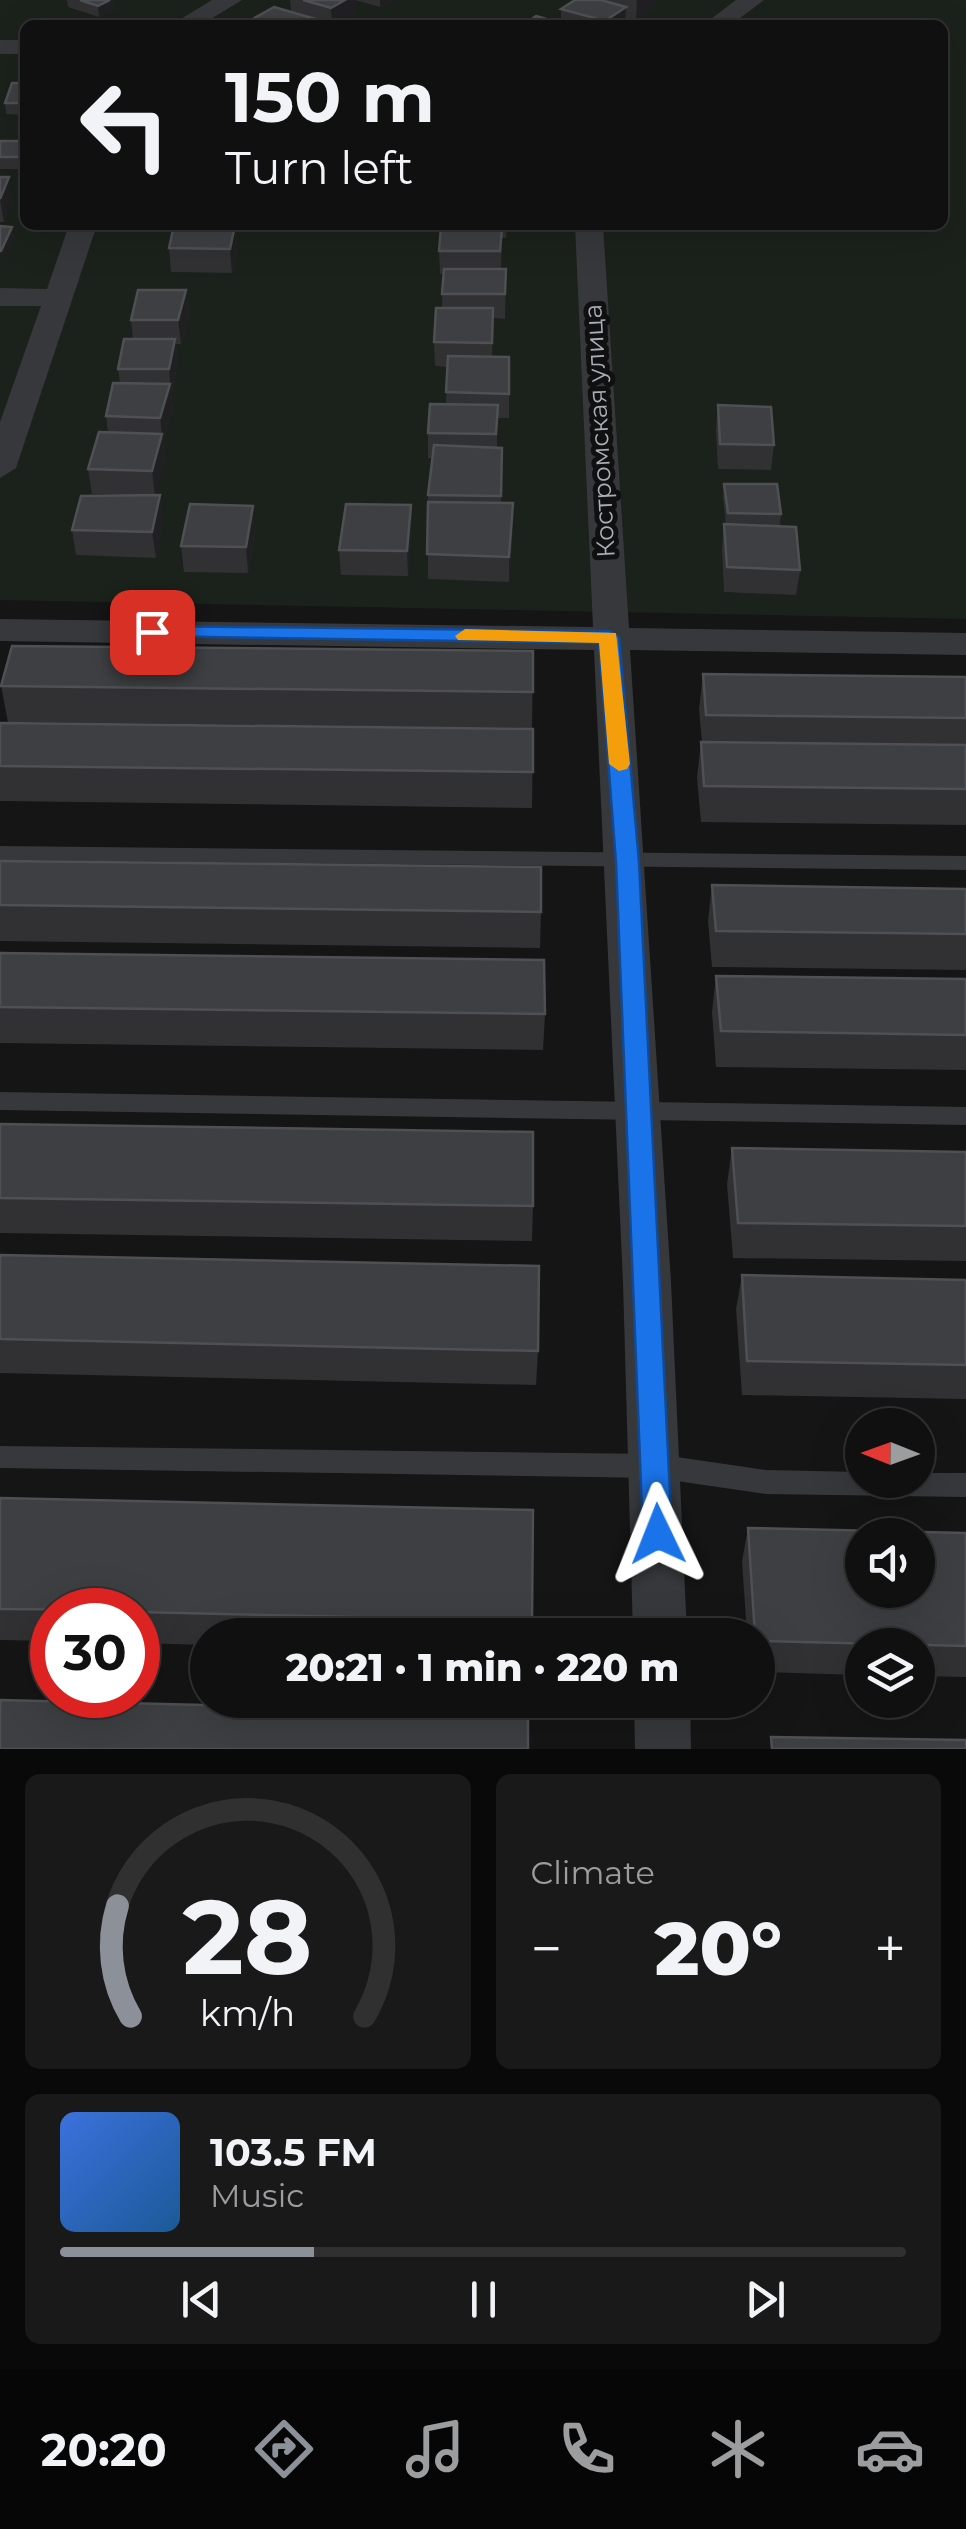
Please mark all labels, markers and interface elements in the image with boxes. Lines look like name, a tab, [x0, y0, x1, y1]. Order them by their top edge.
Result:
text: 150 m	[225, 54, 435, 140]
icon: left	[60, 60, 190, 190]
text: Turn left	[225, 140, 413, 195]
street label: Костромская улица	[577, 303, 621, 559]
pin	[110, 590, 195, 675]
icon: arrive	[125, 605, 180, 660]
north arrow	[845, 1408, 935, 1498]
map controls	[845, 1408, 935, 1718]
position arrow	[606, 1482, 710, 1586]
button: sound	[845, 1518, 935, 1608]
speed limit sign: 30	[30, 1588, 160, 1718]
button: layers	[845, 1628, 935, 1718]
text: 20:21 · 1 min · 220 m	[286, 1644, 679, 1691]
text: Climate	[531, 1853, 655, 1892]
text: 28	[183, 1873, 313, 2000]
text: 20°	[654, 1902, 782, 1994]
text: −	[531, 1915, 562, 1982]
text: +	[874, 1915, 906, 1982]
text: km/h	[200, 1991, 295, 2035]
text: 103.5 FM	[210, 2129, 377, 2176]
text: Music	[210, 2176, 304, 2215]
icon: previous	[174, 2272, 229, 2327]
icon: pause	[456, 2272, 511, 2327]
icon: next	[738, 2272, 793, 2327]
icon: directions	[249, 2414, 319, 2484]
icon: music	[400, 2414, 470, 2484]
icon: phone	[552, 2414, 622, 2484]
icon: climate	[703, 2414, 773, 2484]
icon: car	[855, 2414, 925, 2484]
text: 20:20	[41, 2422, 167, 2477]

